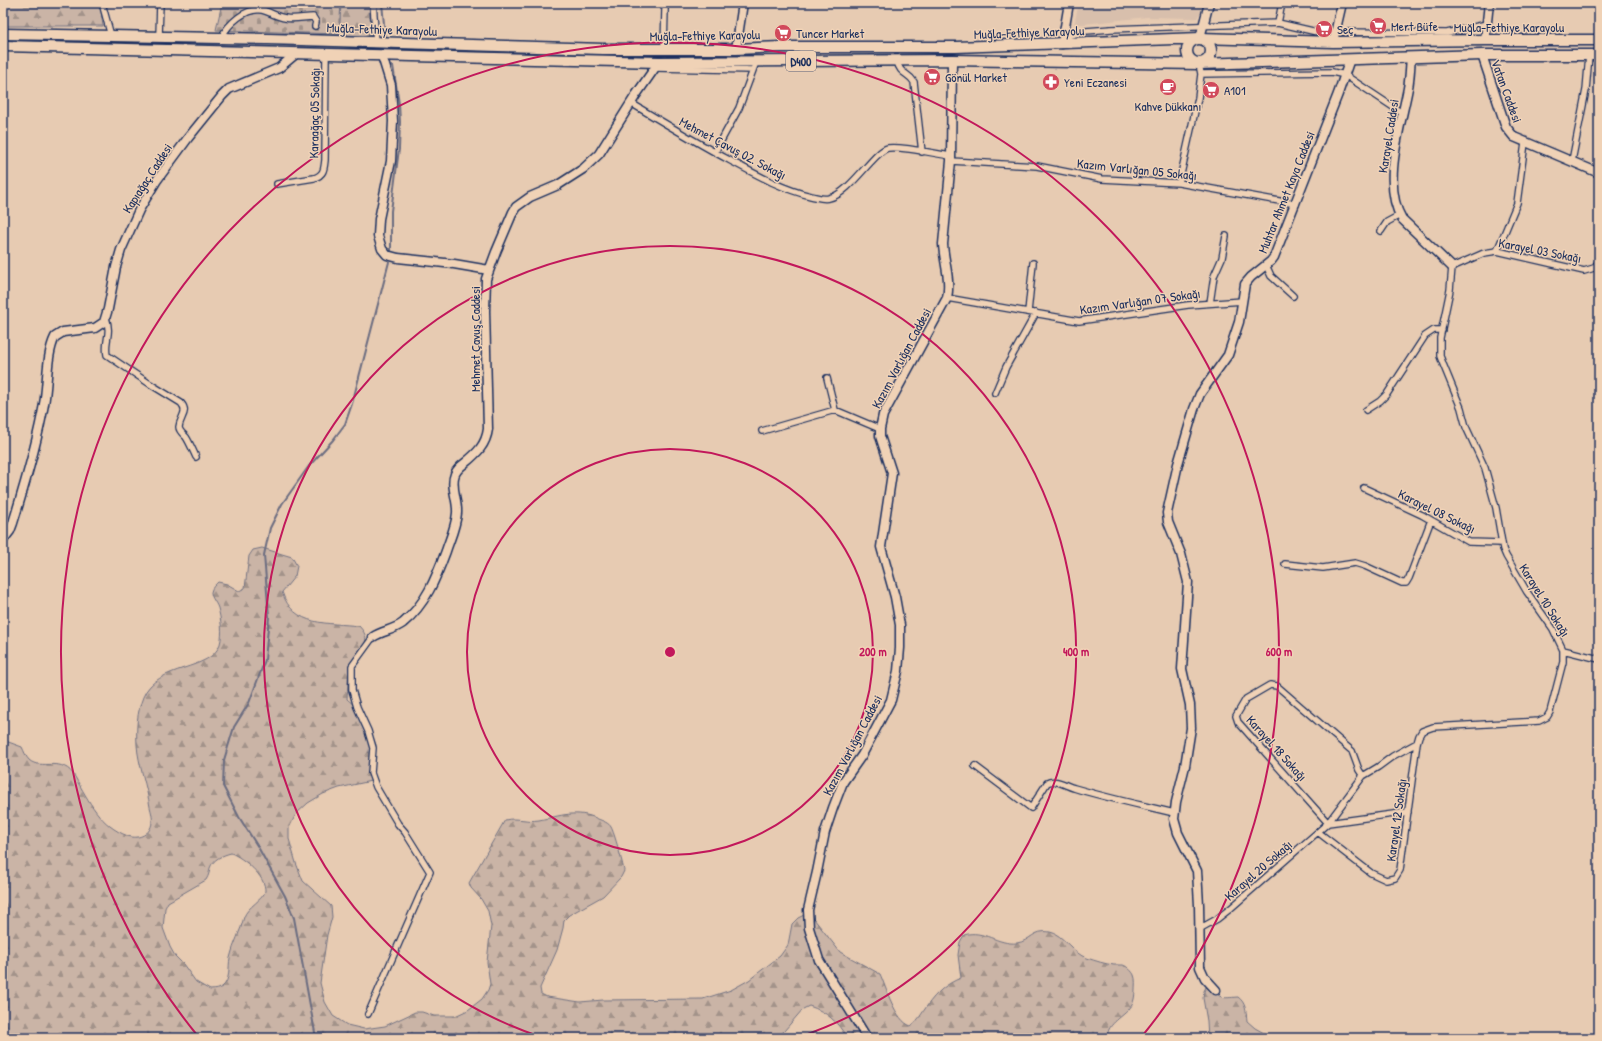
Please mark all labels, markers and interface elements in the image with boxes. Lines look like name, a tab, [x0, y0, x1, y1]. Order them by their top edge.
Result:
supermarket icon: Mert Büfe	[1368, 16, 1388, 36]
place label: Mert Büfe	[1391, 17, 1438, 35]
street label: Muğla-Fethiye Karayolu	[326, 18, 438, 40]
street label: Muğla-Fethiye Karayolu	[1454, 18, 1564, 36]
supermarket icon: Seç	[1314, 19, 1334, 39]
place label: Seç	[1337, 20, 1353, 38]
street label: Muğla-Fethiye Karayolu	[973, 21, 1085, 43]
supermarket icon: Tuncer Market	[773, 23, 793, 43]
place label: Tuncer Market	[796, 24, 865, 42]
street label: Muğla-Fethiye Karayolu	[650, 25, 760, 45]
road number: D400	[786, 51, 816, 71]
street label: Vatan Caddesi	[1487, 57, 1527, 125]
street label: Karaağaç 05 Sokağı	[304, 67, 324, 159]
supermarket icon: Gönül Market	[922, 67, 942, 87]
place label: Gönül Market	[945, 68, 1007, 86]
pharmacy icon: Yeni Eczanesi	[1041, 72, 1061, 92]
place label: Yeni Eczanesi	[1064, 73, 1127, 91]
cafe icon: Kahve Dükkanı	[1158, 77, 1178, 97]
supermarket icon: A101	[1201, 80, 1221, 100]
place label: A101	[1224, 81, 1246, 99]
place label: Kahve Dükkanı	[1135, 97, 1201, 115]
street label: Karayel Caddesi	[1373, 98, 1403, 174]
street label: Mehmet Çavuş 02. Sokağı	[676, 112, 790, 184]
street label: Muhtar Ahmet Kaya Caddesi	[1253, 128, 1319, 256]
street label: Kapıağaç Caddesi	[118, 140, 176, 216]
street label: Kazım Varlığan 05 Sokağı	[1076, 154, 1198, 184]
street label: Karayel 03 Sokağı	[1497, 233, 1583, 267]
street label: Kazım Varlığan 07 Sokağı	[1079, 284, 1201, 318]
street label: Mehmet Çavuş Caddesi	[466, 286, 484, 392]
street label: Kazım Varlığan Caddesi	[867, 305, 935, 411]
street label: Karayel 08 Sokağı	[1395, 485, 1479, 537]
street label: Karayel 10 Sokağı	[1515, 560, 1575, 640]
text: 200 m	[859, 643, 887, 660]
text: 400 m	[1063, 643, 1089, 660]
text: 600 m	[1266, 643, 1292, 660]
centre of rings	[663, 645, 677, 659]
street label: Kazım Varlığan Caddesi	[818, 692, 886, 798]
street label: Karayel 18 Sokağı	[1243, 711, 1311, 785]
street label: Karayel 12 Sokağı	[1381, 777, 1411, 863]
street label: Karayel 20 Sokağı	[1220, 836, 1296, 904]

